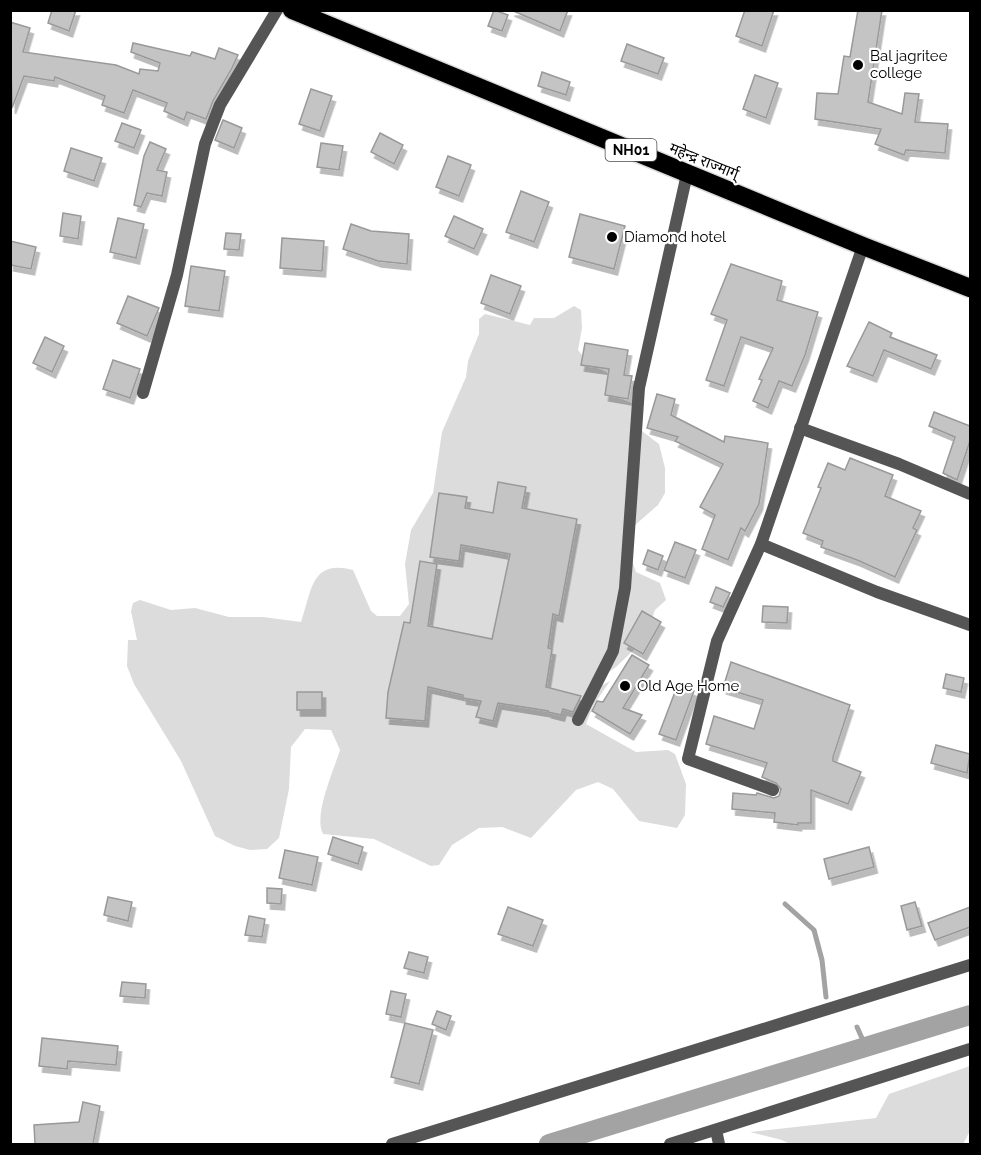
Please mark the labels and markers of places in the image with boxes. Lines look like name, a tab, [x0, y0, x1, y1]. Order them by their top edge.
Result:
place label: Bal jagritee college	[870, 47, 948, 82]
marker: Bal jagritee college	[851, 58, 865, 72]
place label: Diamond hotel	[624, 228, 727, 246]
marker: Diamond hotel	[605, 230, 619, 244]
place label: Old Age Home	[637, 677, 740, 695]
marker: Old Age Home	[618, 679, 632, 693]

